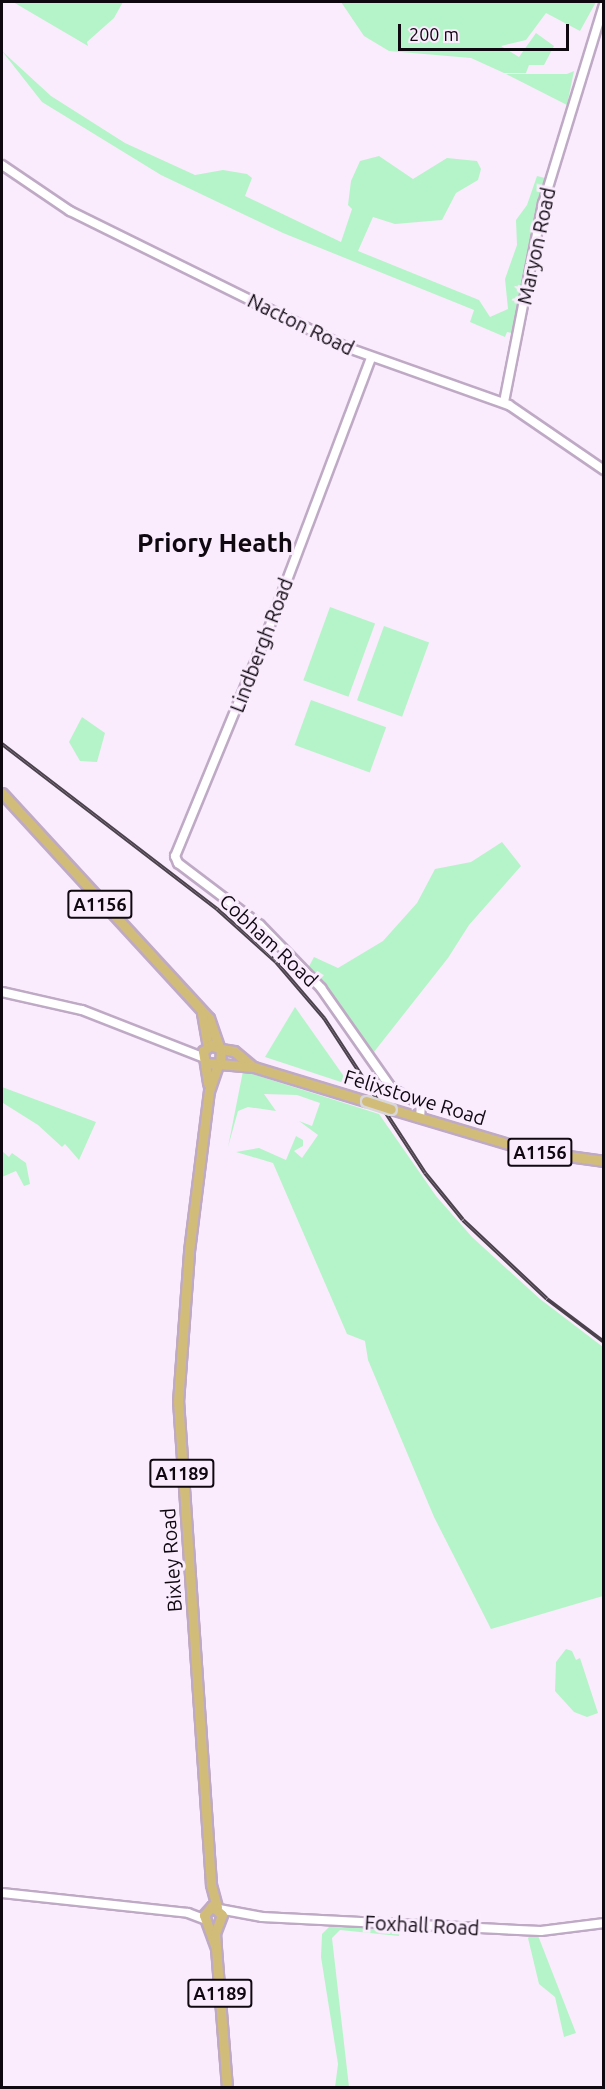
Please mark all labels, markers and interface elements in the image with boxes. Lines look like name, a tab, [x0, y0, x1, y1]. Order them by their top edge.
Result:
scale bar	[401, 12, 572, 50]
text: 200 m	[409, 24, 459, 44]
street label: Maryon Road	[512, 185, 560, 307]
street label: Nacton Road	[244, 288, 358, 360]
district label: Priory Heath	[137, 527, 293, 559]
street label: Lindbergh Road	[224, 574, 298, 716]
road number: A1156	[67, 889, 133, 919]
street label: Cobham Road	[215, 889, 323, 991]
street label: Felixstowe Road	[341, 1064, 489, 1130]
road number: A1156	[507, 1137, 573, 1167]
road number: A1189	[149, 1458, 215, 1488]
street label: Bixley Road	[155, 1507, 187, 1613]
street label: Foxhall Road	[364, 1910, 480, 1940]
road number: A1189	[187, 1978, 253, 2008]

